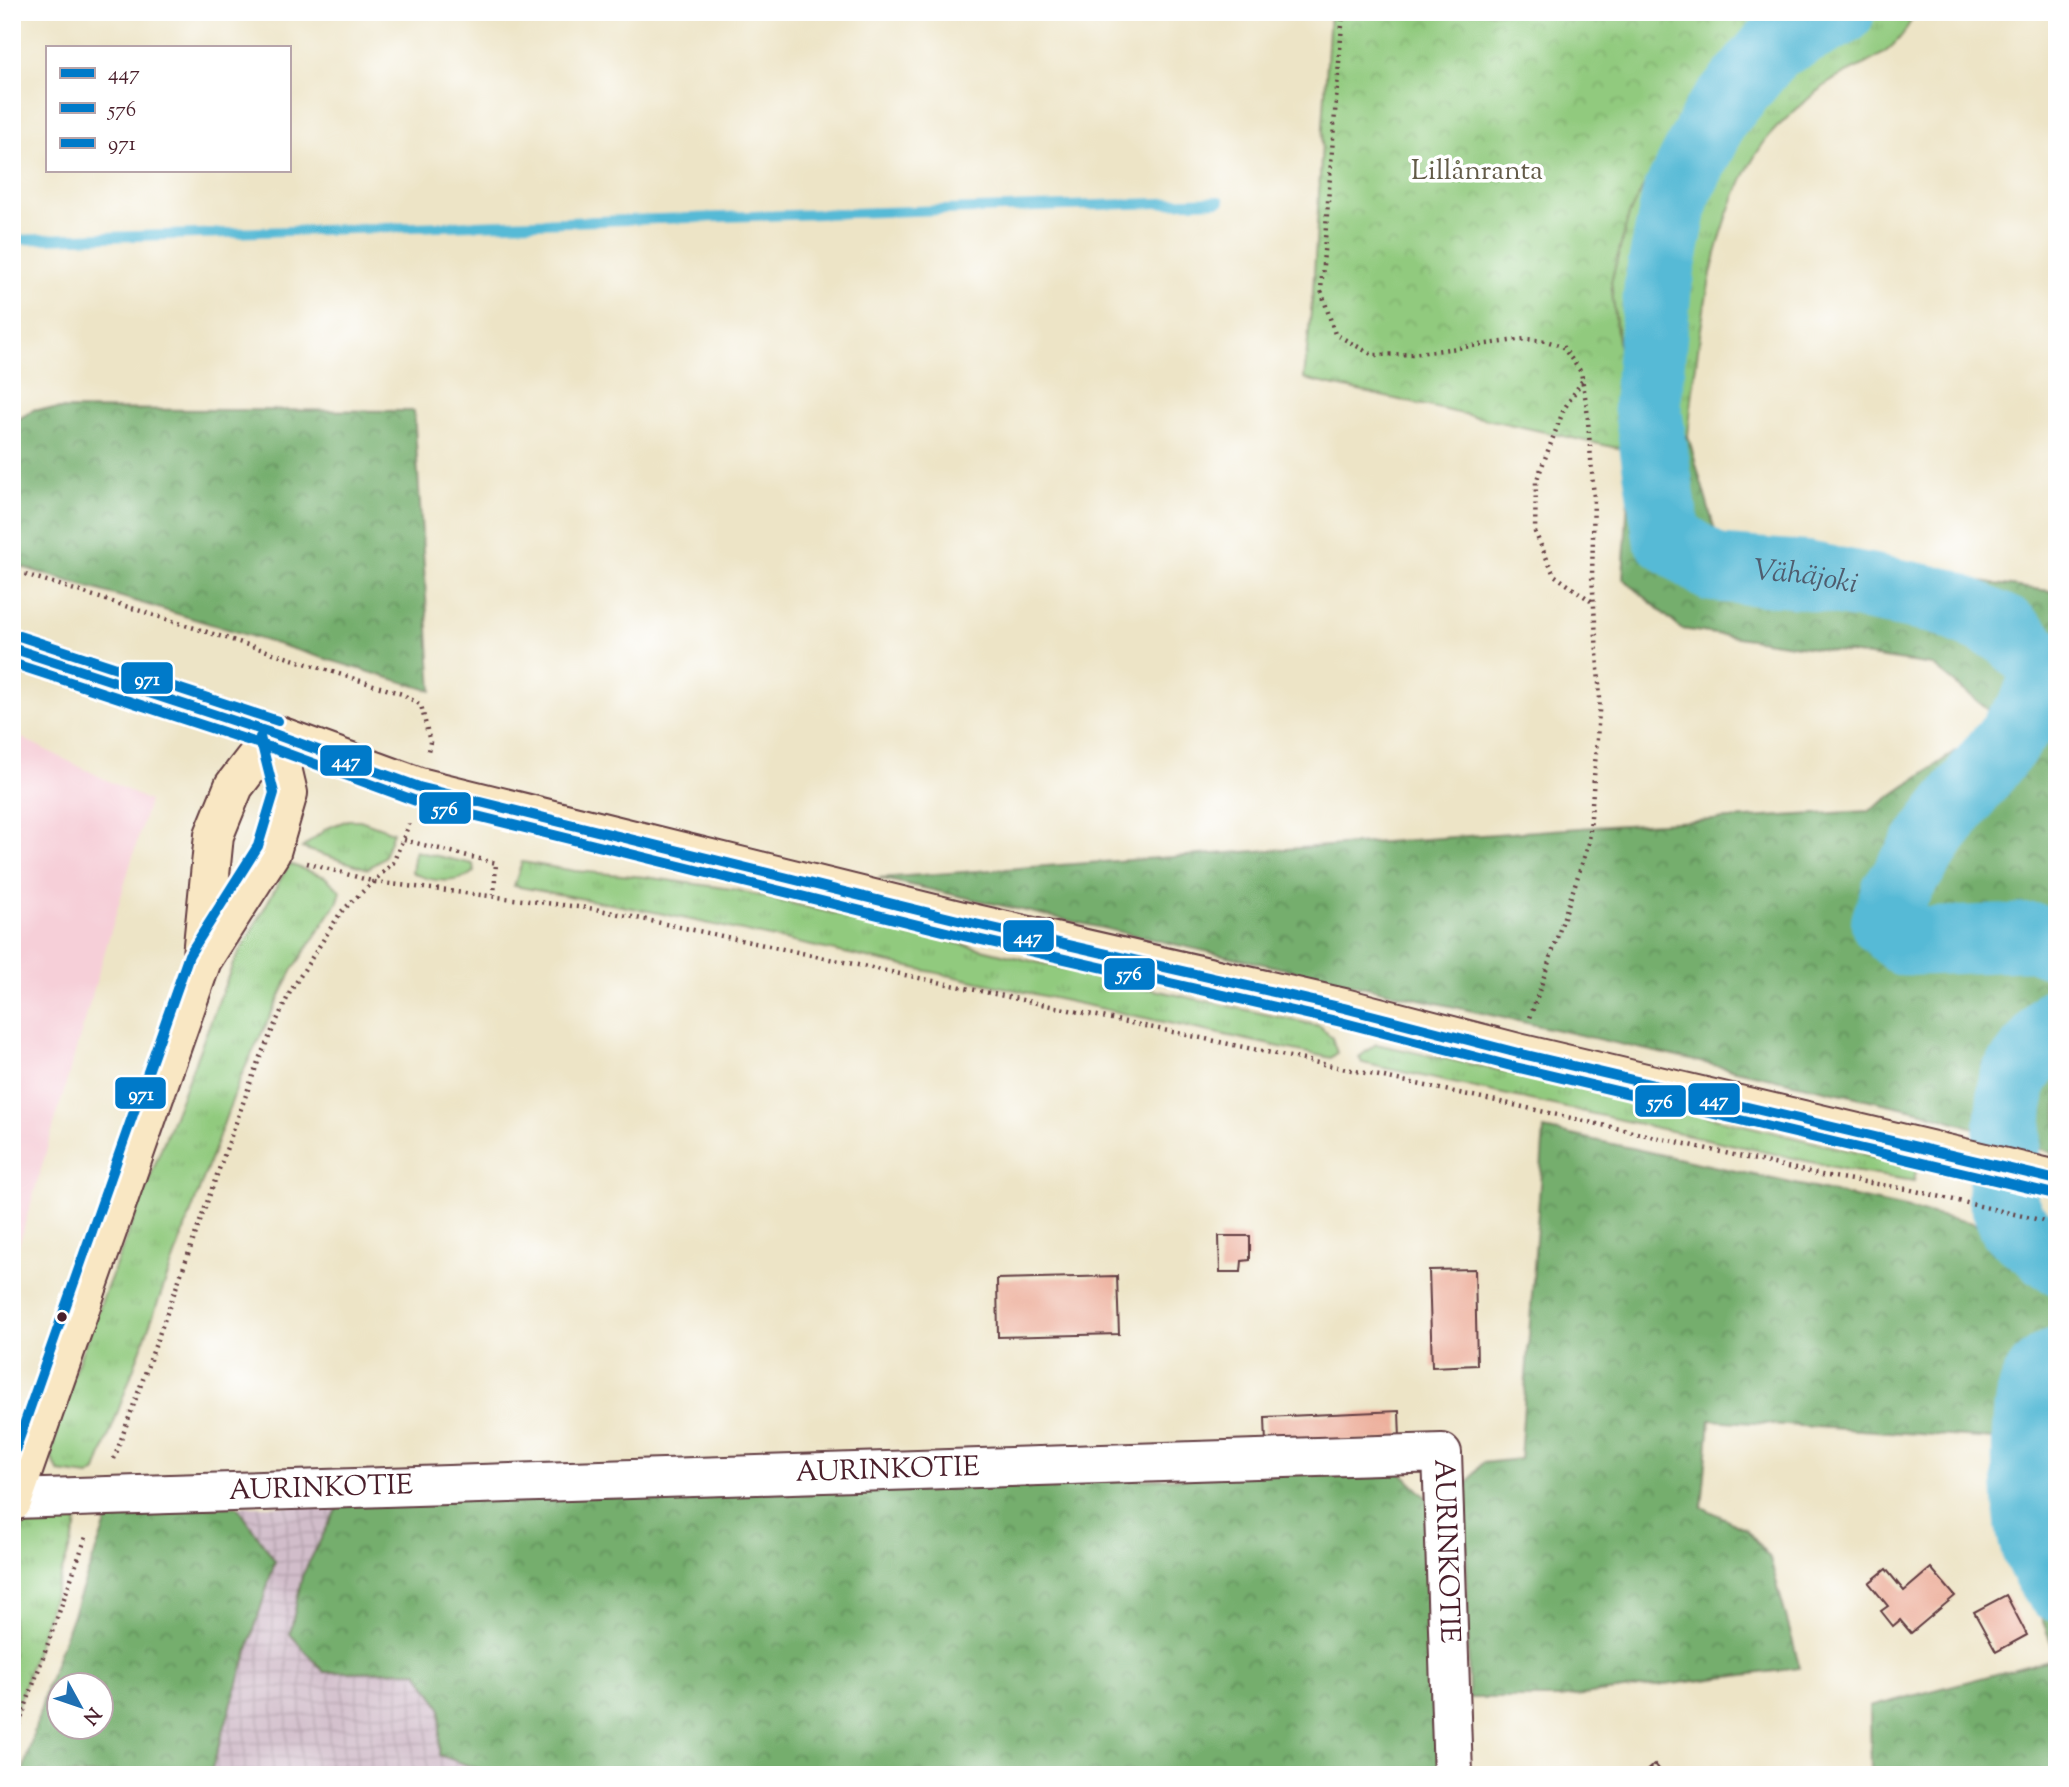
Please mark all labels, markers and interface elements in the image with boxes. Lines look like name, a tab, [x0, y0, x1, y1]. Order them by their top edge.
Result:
legend	[46, 46, 290, 172]
text: 447	[108, 60, 140, 90]
text: 576	[107, 96, 136, 126]
text: 971	[108, 130, 136, 160]
park label: Lillånranta	[1411, 152, 1543, 192]
water label: Vähäjoki	[1752, 550, 1861, 606]
line badge: 971	[120, 661, 174, 695]
text: 971	[134, 667, 160, 694]
line badge: 447	[319, 744, 373, 777]
text: 447	[331, 749, 361, 776]
line badge: 576	[418, 791, 472, 825]
text: 576	[430, 797, 458, 824]
line badge: 447	[1002, 919, 1055, 953]
text: 447	[1013, 925, 1043, 952]
line badge: 576	[1103, 957, 1156, 991]
text: 576	[1114, 962, 1142, 989]
line badge: 971	[114, 1076, 167, 1110]
text: 971	[128, 1082, 154, 1109]
line badge: 447	[1687, 1082, 1741, 1116]
line badge: 576	[1634, 1084, 1687, 1118]
text: 447	[1699, 1088, 1729, 1115]
text: 576	[1645, 1090, 1673, 1117]
unlabelled marker	[55, 1310, 69, 1324]
street label: AURINKOTIE	[795, 1448, 980, 1494]
street label: AURINKOTIE	[1422, 1458, 1468, 1644]
street label: AURINKOTIE	[228, 1466, 414, 1512]
north arrow	[46, 1672, 116, 1742]
text: N	[76, 1701, 106, 1730]

